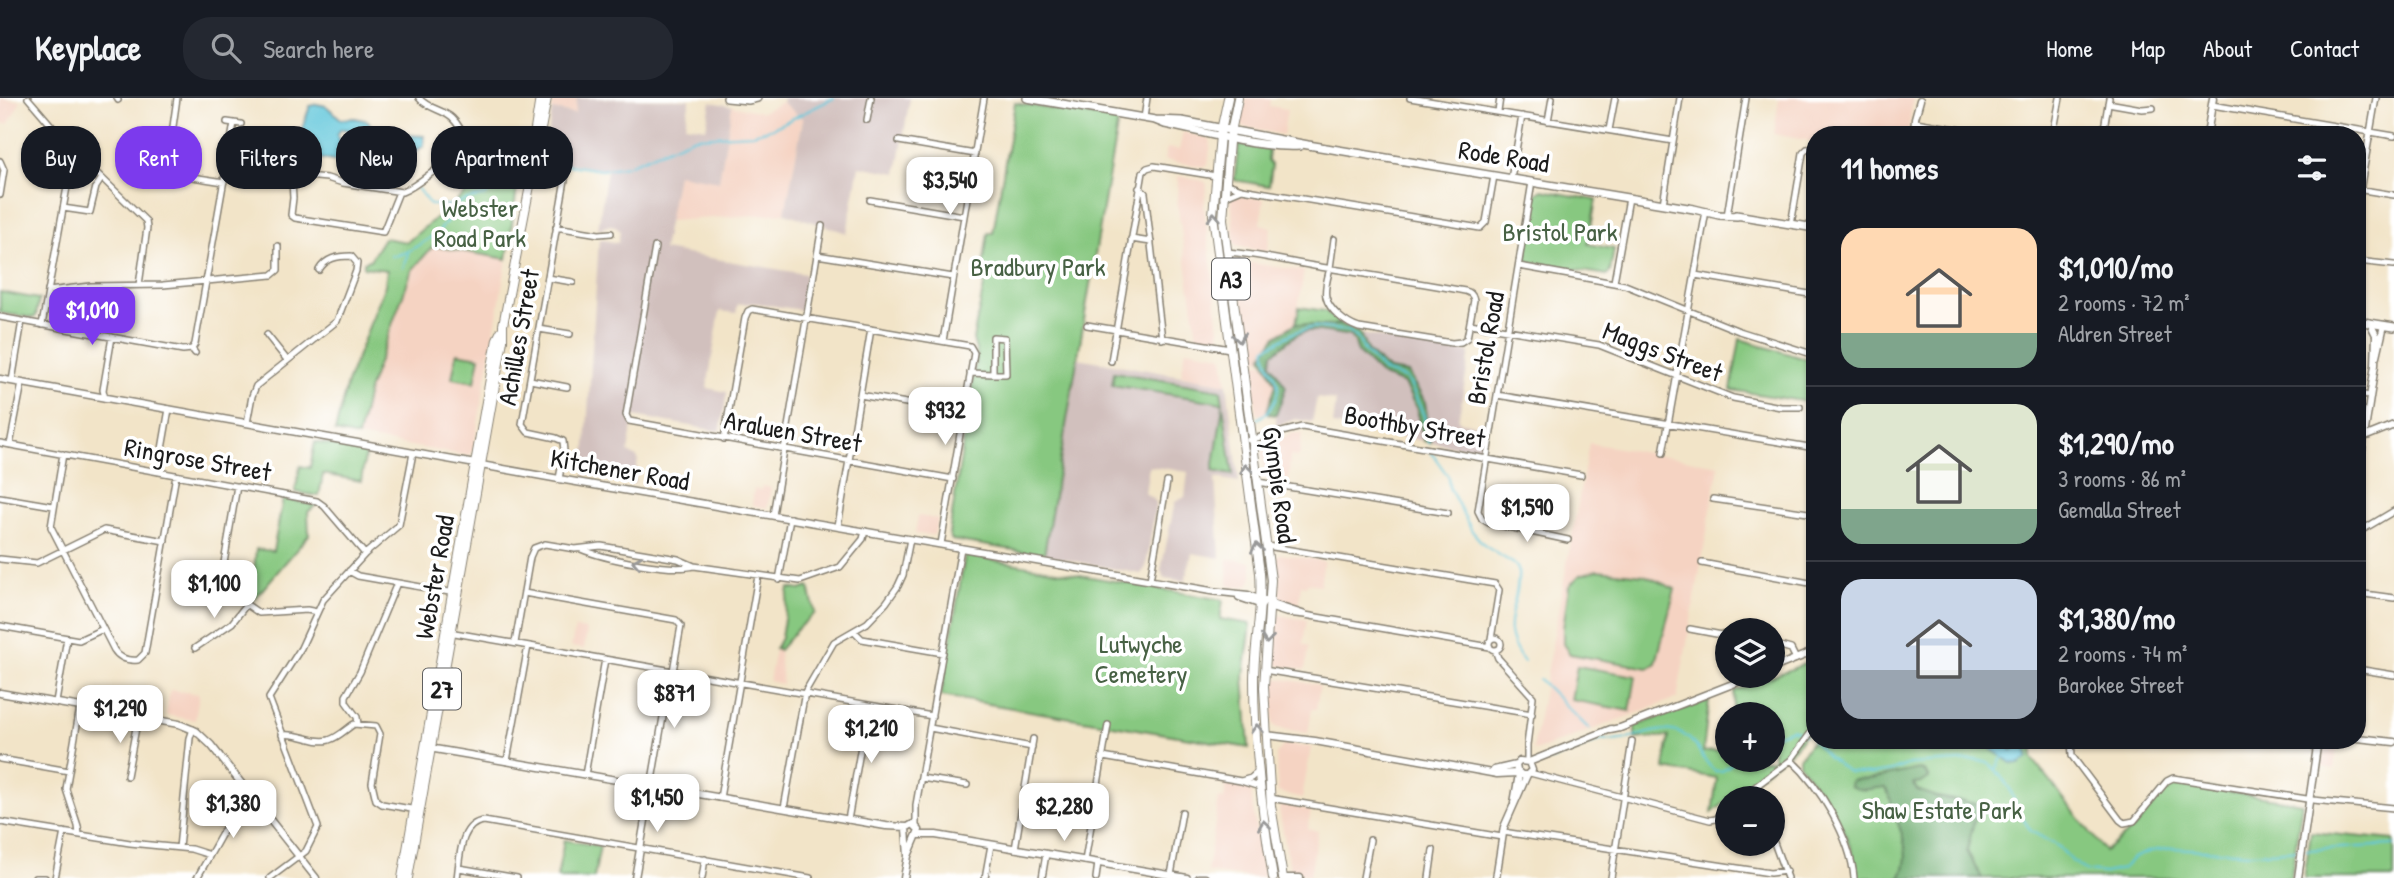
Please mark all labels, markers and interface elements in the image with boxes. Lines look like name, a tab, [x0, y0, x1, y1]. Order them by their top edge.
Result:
search box	[183, 17, 673, 80]
text: Keyplace	[35, 26, 141, 70]
icon: search	[207, 29, 245, 67]
text: Search here	[263, 31, 374, 66]
text: Home	[2046, 32, 2093, 64]
text: Map	[2131, 32, 2165, 64]
text: About	[2203, 32, 2252, 64]
text: Contact	[2290, 32, 2359, 64]
chip: Buy	[21, 126, 101, 189]
chip: Rent	[115, 126, 202, 189]
chip: Filters	[216, 126, 322, 189]
chip: New	[336, 126, 417, 189]
chip: Apartment	[431, 126, 573, 189]
street label: Rode Road	[1456, 132, 1552, 180]
text: 11 homes	[1841, 148, 1938, 188]
icon: filters	[2293, 149, 2331, 187]
pin: $3,540	[893, 158, 1007, 217]
text: $3,540	[922, 164, 978, 195]
park label: Webster Road Park	[434, 190, 526, 255]
one-way arrow	[1207, 211, 1222, 222]
park label: Bristol Park	[1503, 214, 1618, 249]
text: $1,010/mo	[2058, 247, 2173, 287]
park label: Bradbury Park	[970, 249, 1106, 284]
icon: home	[1897, 256, 1981, 340]
road number: A3	[1212, 258, 1250, 300]
street label: Achilles Street	[489, 265, 547, 408]
text: 2 rooms · 72 m²	[2058, 287, 2190, 318]
pin: $1,010	[35, 288, 149, 347]
street label: Bristol Road	[1458, 289, 1512, 407]
text: $1,010	[65, 294, 119, 325]
street label: Maggs Street	[1598, 312, 1729, 390]
text: Aldren Street	[2058, 318, 2172, 349]
one-way arrow	[1231, 332, 1246, 343]
pin: $932	[904, 388, 986, 447]
text: $932	[924, 394, 966, 425]
street label: Boothby Street	[1342, 396, 1489, 456]
street label: Araluen Street	[722, 402, 865, 460]
text: $1,290/mo	[2058, 423, 2174, 463]
street label: Gympie Road	[1255, 425, 1305, 545]
street label: Ringrose Street	[122, 429, 275, 489]
icon: home	[1897, 432, 1981, 516]
street label: Kitchener Road	[548, 440, 692, 498]
one-way arrow	[1239, 463, 1254, 475]
text: 3 rooms · 86 m²	[2058, 463, 2186, 494]
pin: $1,590	[1470, 484, 1584, 544]
text: $1,590	[1500, 491, 1554, 522]
text: Gemalla Street	[2058, 494, 2181, 525]
street label: Webster Road	[406, 512, 462, 642]
one-way arrow	[1250, 542, 1265, 554]
one-way arrow	[631, 555, 643, 570]
pin: $1,100	[157, 560, 271, 620]
text: $1,100	[187, 567, 241, 598]
text: $1,380/mo	[2058, 598, 2175, 638]
icon: home	[1897, 607, 1981, 691]
map controls	[1715, 618, 1785, 856]
button: layers	[1715, 618, 1785, 688]
park label: Lutwyche Cemetery	[1095, 626, 1187, 691]
one-way arrow	[1259, 633, 1274, 645]
text: 2 rooms · 74 m²	[2058, 638, 2187, 669]
road number: 27	[423, 668, 461, 710]
text: Barokee Street	[2058, 669, 2184, 700]
pin: $871	[633, 670, 715, 730]
text: $871	[653, 677, 695, 708]
pin: $1,290	[63, 686, 177, 745]
text: $1,290	[93, 692, 147, 723]
button: +	[1715, 702, 1785, 772]
pin: $1,210	[814, 706, 928, 765]
text: $1,210	[844, 712, 898, 743]
one-way arrow	[1249, 723, 1264, 734]
pin: $1,450	[600, 774, 714, 834]
pin: $1,380	[176, 780, 290, 840]
text: $1,450	[630, 781, 684, 812]
pin: $2,280	[1007, 784, 1121, 843]
button: −	[1715, 786, 1785, 856]
text: $1,380	[205, 787, 261, 818]
text: $2,280	[1035, 790, 1093, 821]
park label: Shaw Estate Park	[1862, 792, 2022, 827]
one-way arrow	[1256, 819, 1271, 831]

